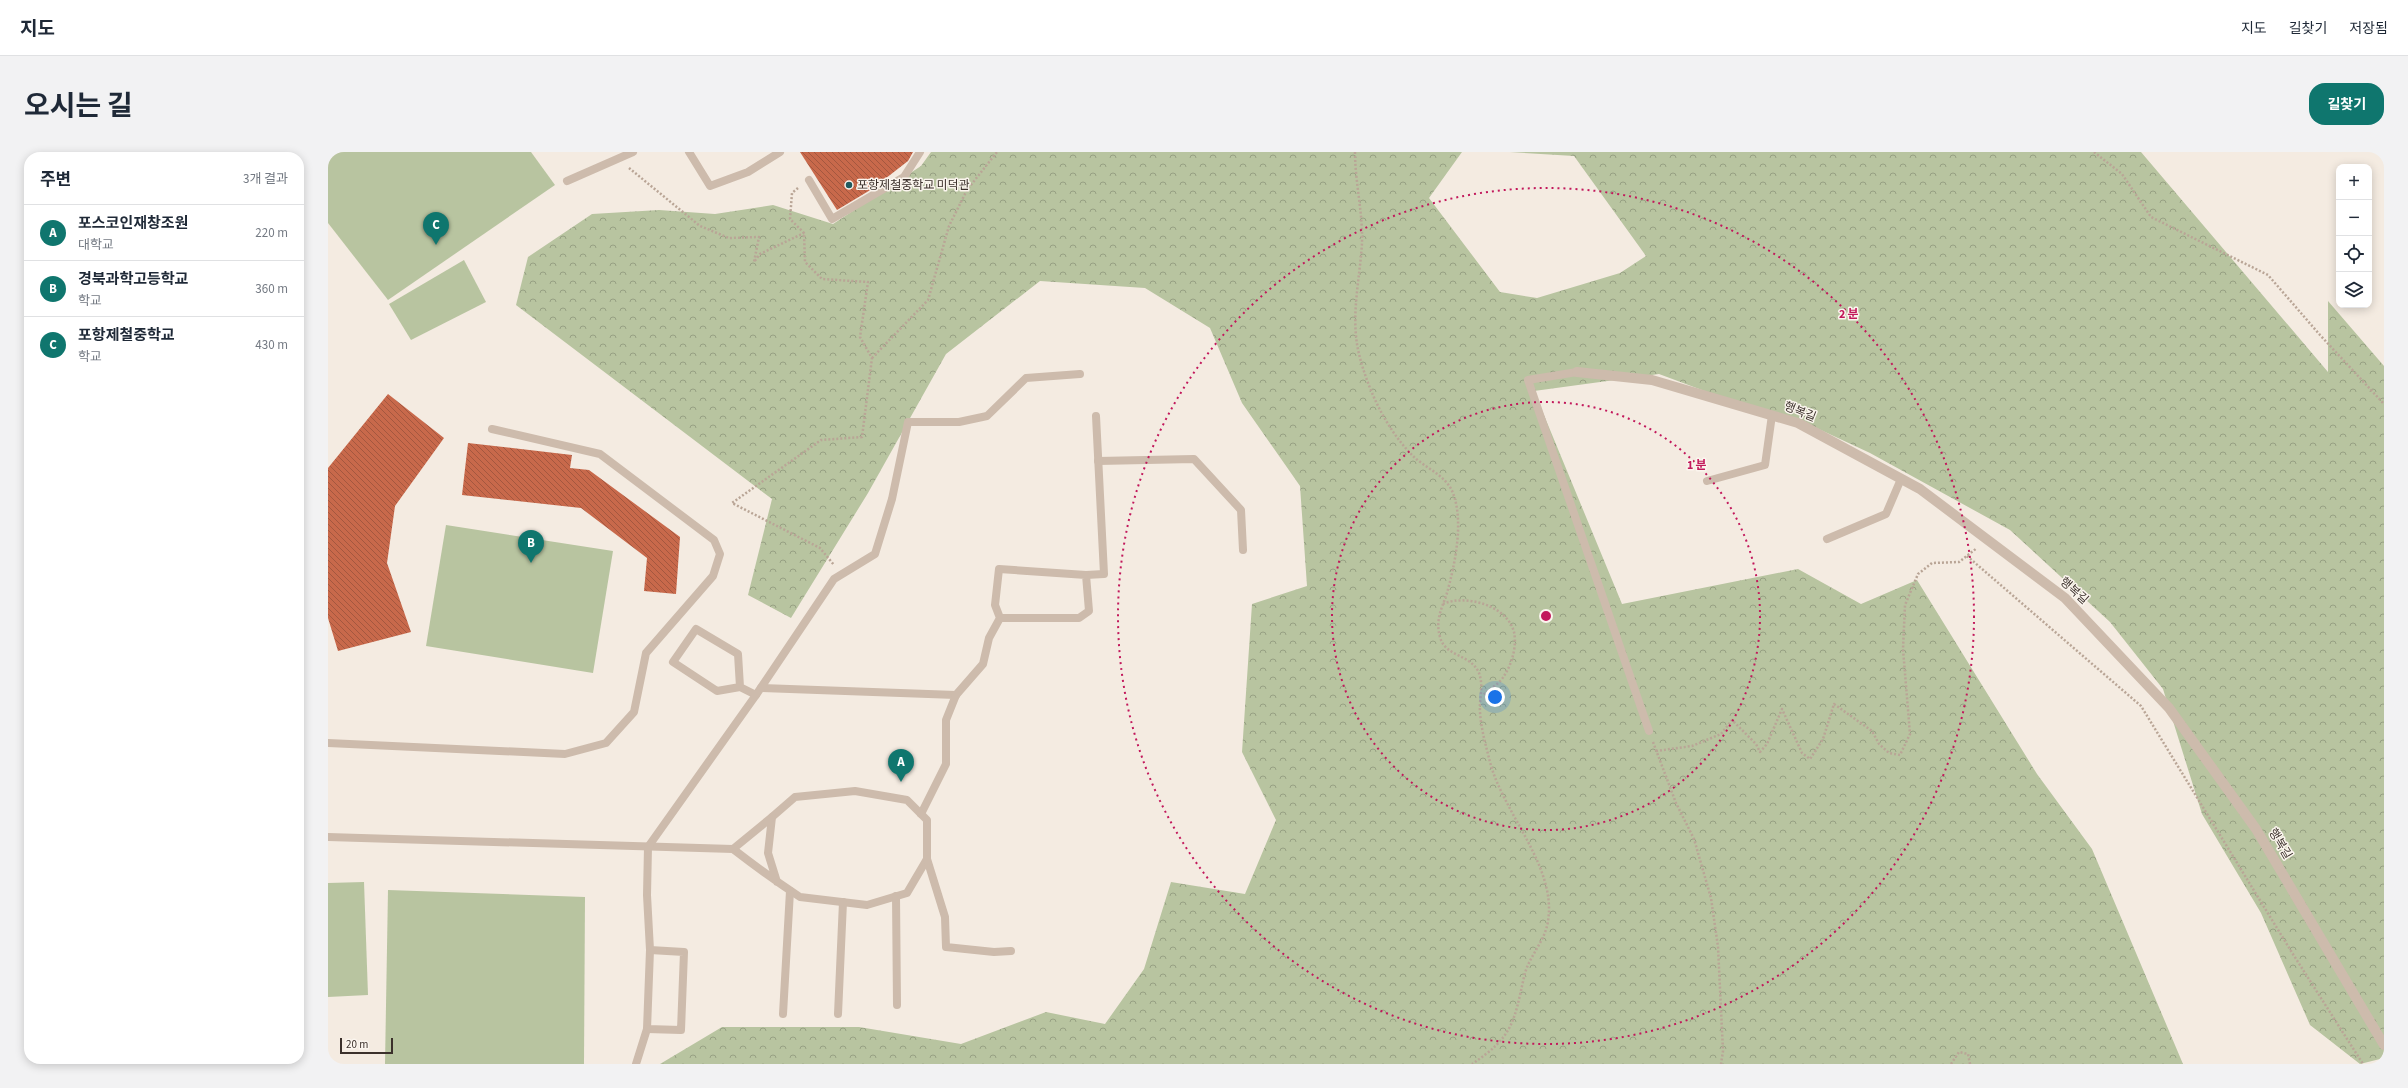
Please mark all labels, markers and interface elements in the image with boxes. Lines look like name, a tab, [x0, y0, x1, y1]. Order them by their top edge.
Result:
text: 지도	[20, 16, 55, 43]
text: 지도	[2241, 19, 2267, 39]
text: 길찾기	[2289, 19, 2327, 39]
text: 저장됨	[2349, 19, 2388, 39]
button: 길찾기	[2309, 83, 2384, 125]
text: 오시는 길	[24, 86, 133, 126]
map controls	[2336, 164, 2372, 308]
button: +	[2336, 164, 2372, 200]
text: 주변	[40, 168, 71, 192]
text: 3개 결과	[243, 170, 288, 188]
place label: 포항제철중학교 미덕관	[857, 177, 970, 194]
marker: 포항제철중학교 미덕관	[844, 180, 854, 190]
button: −	[2336, 200, 2372, 236]
pin: C	[423, 212, 449, 245]
text: 포스코인재창조원	[78, 213, 188, 234]
text: A	[49, 224, 57, 242]
text: 220 m	[255, 224, 288, 242]
text: 대학교	[78, 236, 114, 254]
button: locate	[2336, 236, 2372, 272]
text: 경북과학고등학교	[78, 269, 188, 290]
button: layers	[2336, 272, 2372, 308]
text: B	[49, 280, 57, 298]
text: 360 m	[255, 280, 288, 298]
text: 학교	[78, 292, 102, 310]
text: 2 분	[1839, 306, 1859, 323]
text: 포항제철중학교	[78, 325, 175, 346]
text: C	[49, 336, 57, 354]
text: 430 m	[255, 336, 288, 354]
text: 학교	[78, 348, 102, 366]
street label: 행복길	[1781, 398, 1819, 426]
text: 1 분	[1687, 457, 1707, 474]
pin: B	[518, 530, 544, 563]
street label: 행복길	[2056, 574, 2092, 608]
centre of rings	[1539, 609, 1553, 623]
your location	[1485, 687, 1505, 707]
pin: A	[888, 749, 914, 782]
street label: 행복길	[2264, 825, 2296, 863]
scale bar	[340, 1036, 393, 1055]
text: 20 m	[346, 1037, 368, 1052]

